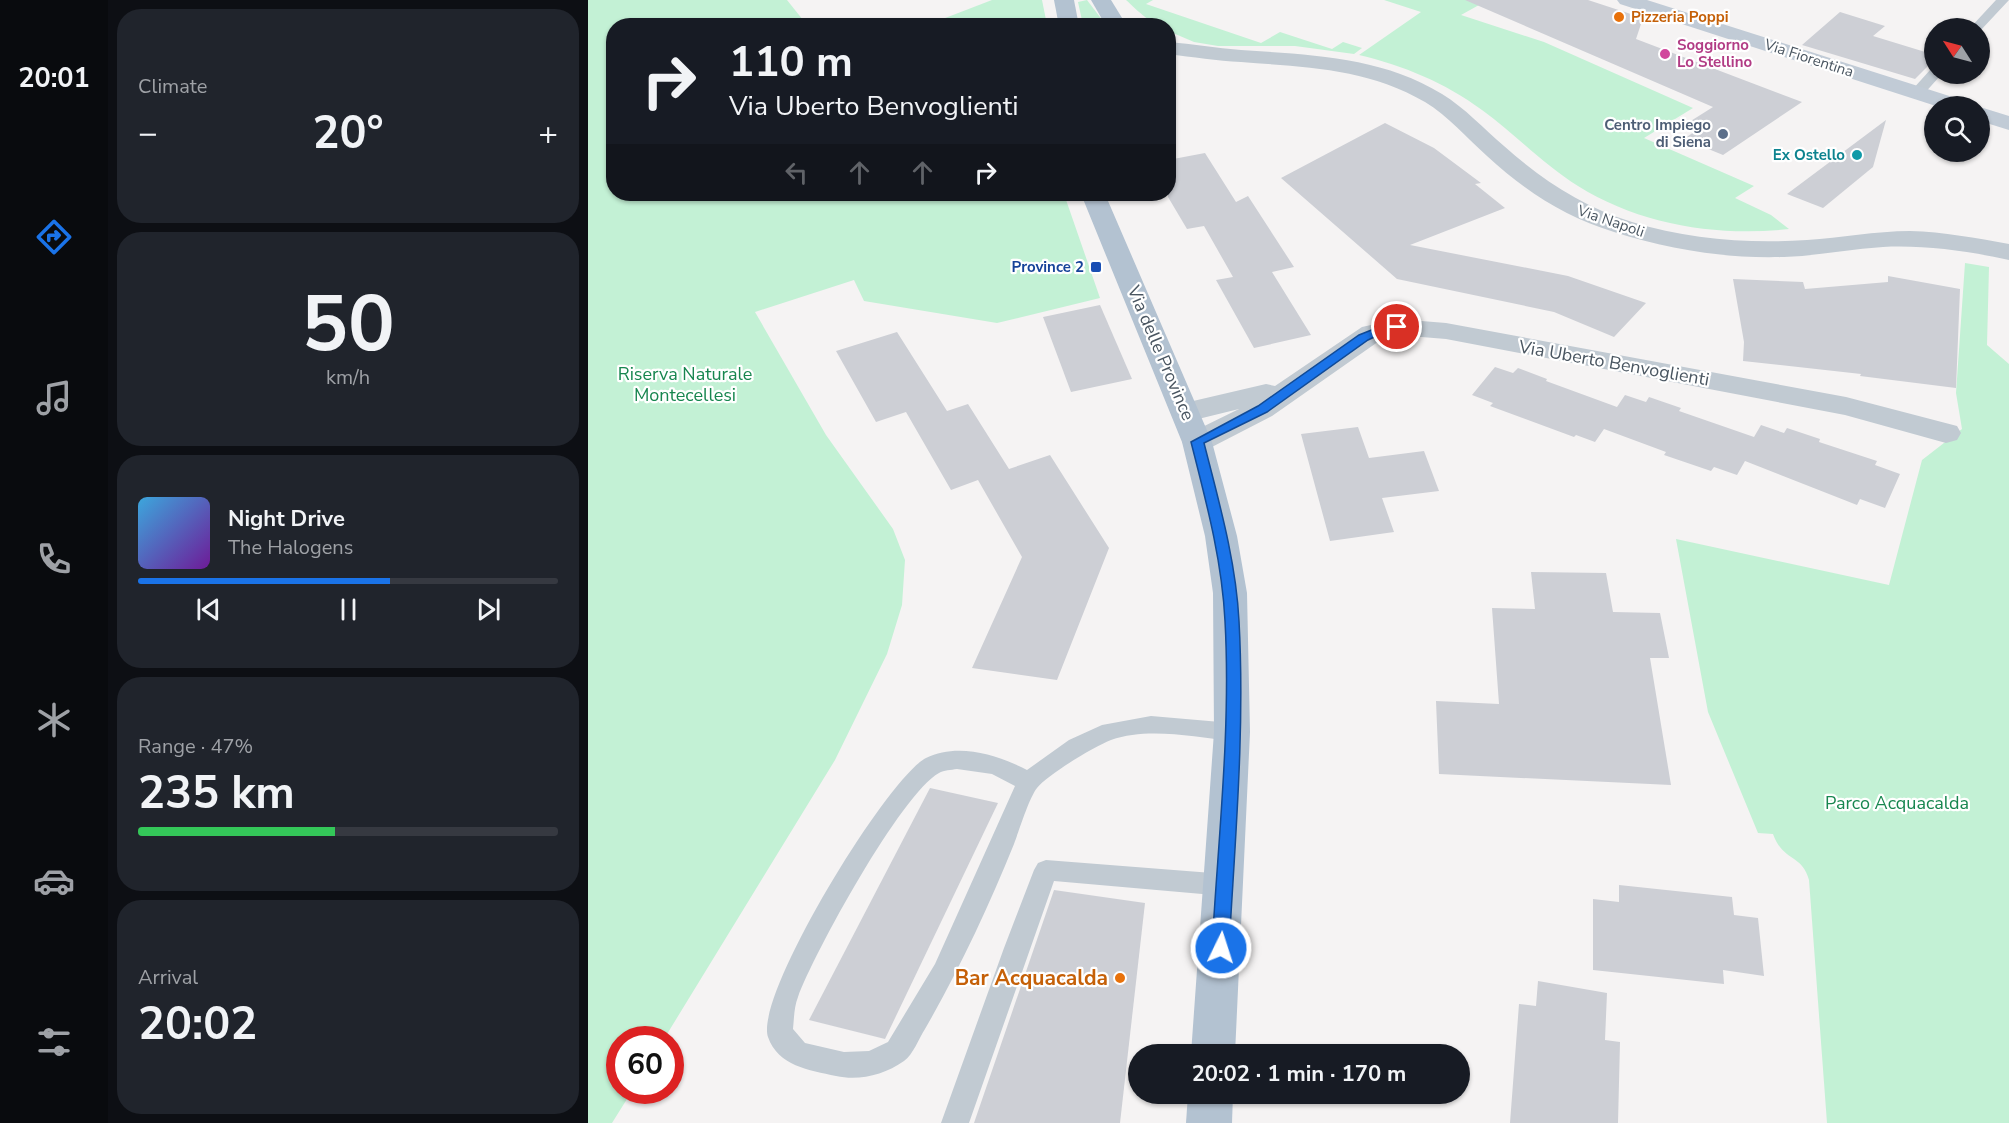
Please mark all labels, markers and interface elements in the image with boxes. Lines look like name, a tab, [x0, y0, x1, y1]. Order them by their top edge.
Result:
place label: Pizzeria Poppi	[1631, 7, 1729, 27]
marker: Pizzeria Poppi	[1612, 10, 1626, 24]
north arrow	[1924, 18, 1990, 84]
map controls	[1924, 18, 1990, 162]
text: 110 m	[729, 34, 853, 91]
street label: Via Fiorentina	[1761, 34, 1856, 82]
place label: Soggiorno Lo Stellino	[1677, 35, 1752, 72]
icon: right	[630, 42, 708, 120]
marker: Soggiorno Lo Stellino	[1658, 47, 1672, 61]
text: 20:01	[18, 60, 90, 97]
text: Climate	[138, 73, 207, 100]
text: Via Uberto Benvoglienti	[729, 88, 1019, 125]
button: search	[1924, 96, 1990, 162]
text: 20°	[312, 103, 384, 164]
text: −	[138, 111, 158, 156]
text: +	[538, 111, 558, 156]
place label: Centro Impiego di Siena	[1604, 115, 1711, 152]
marker: Centro Impiego di Siena	[1716, 127, 1730, 141]
place label: Ex Ostello	[1773, 145, 1845, 165]
marker: Ex Ostello	[1850, 148, 1864, 162]
icon: left	[780, 156, 813, 189]
icon: ahead	[843, 156, 876, 189]
icon: ahead	[906, 156, 939, 189]
icon: right	[969, 156, 1002, 189]
street label: Via Napoli	[1574, 200, 1647, 242]
icon: directions	[33, 216, 75, 258]
place label: Province 2	[1012, 257, 1084, 277]
marker: Province 2	[1089, 260, 1103, 274]
text: 50	[301, 271, 395, 378]
street label: Via delle Province	[1121, 281, 1200, 424]
pin	[1371, 301, 1422, 352]
icon: arrive	[1380, 310, 1413, 343]
street label: Via Uberto Benvoglienti	[1516, 334, 1711, 392]
park label: Riserva Naturale Montecellesi	[618, 362, 752, 407]
text: km/h	[326, 364, 370, 391]
icon: music	[33, 377, 75, 419]
text: Night Drive	[228, 504, 345, 534]
text: The Halogens	[228, 534, 353, 561]
icon: phone	[33, 538, 75, 580]
icon: previous	[192, 593, 225, 626]
icon: pause	[332, 593, 365, 626]
icon: next	[472, 593, 505, 626]
icon: climate	[33, 699, 75, 741]
text: Range · 47%	[138, 733, 253, 760]
text: 235 km	[138, 763, 295, 824]
park label: Parco Acquacalda	[1825, 791, 1969, 815]
icon: car	[33, 860, 75, 902]
position arrow	[1189, 916, 1253, 980]
text: Arrival	[138, 964, 198, 991]
place label: Bar Acquacalda	[955, 964, 1108, 992]
marker: Bar Acquacalda	[1113, 971, 1127, 985]
text: 20:02	[138, 994, 257, 1055]
icon: filters	[33, 1021, 75, 1063]
speed limit sign: 60	[606, 1026, 684, 1104]
text: 20:02 · 1 min · 170 m	[1192, 1059, 1406, 1089]

